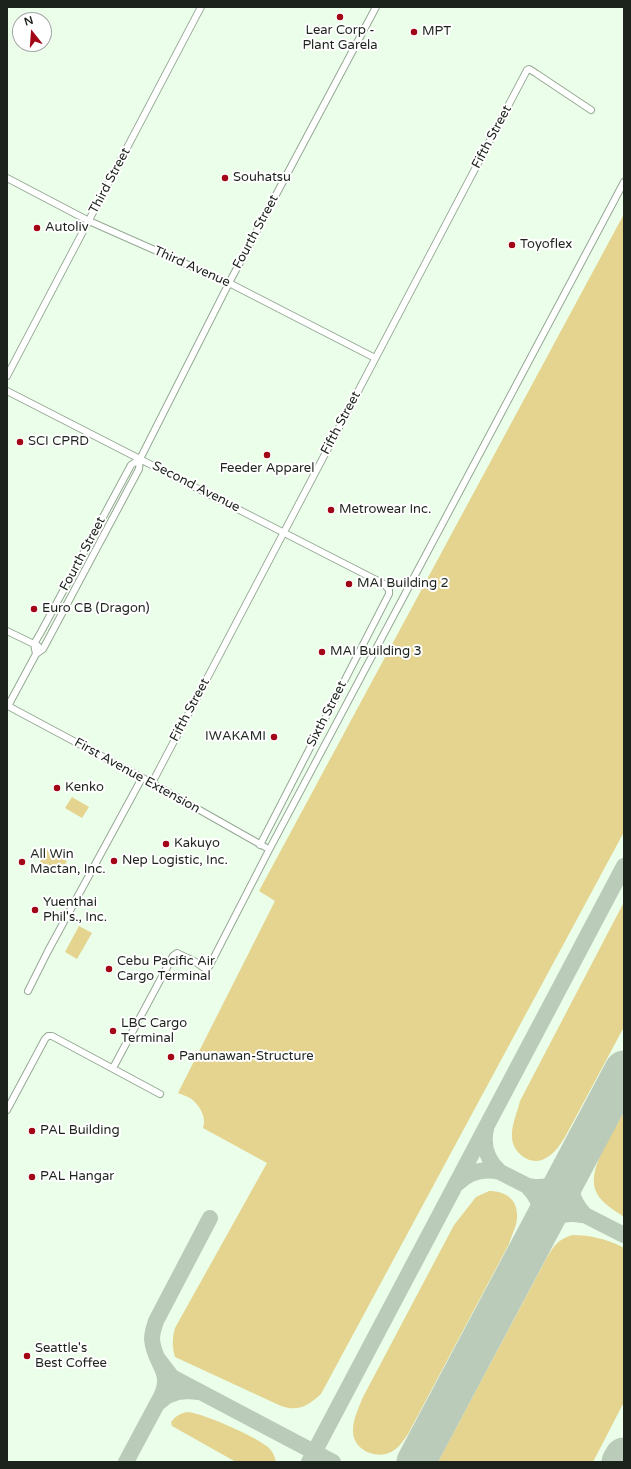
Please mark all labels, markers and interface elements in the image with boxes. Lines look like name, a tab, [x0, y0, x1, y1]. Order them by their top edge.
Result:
north arrow	[12, 12, 52, 52]
marker: Lear Corp - Plant Garela	[335, 12, 345, 22]
text: N	[23, 13, 35, 29]
place label: Lear Corp - Plant Garela	[302, 23, 378, 54]
place label: MPT	[422, 24, 451, 40]
marker: MPT	[409, 27, 419, 37]
street label: Fifth Street	[469, 103, 515, 171]
street label: Third Street	[86, 145, 134, 217]
place label: Souhatsu	[233, 170, 291, 186]
marker: Souhatsu	[220, 173, 230, 183]
street label: Fourth Street	[230, 192, 282, 272]
place label: Autoliv	[45, 220, 89, 236]
marker: Autoliv	[32, 223, 42, 233]
place label: Toyoflex	[520, 237, 572, 253]
marker: Toyoflex	[507, 240, 517, 250]
street label: Third Avenue	[151, 243, 233, 291]
street label: Fifth Street	[318, 389, 364, 457]
place label: SCI CPRD	[28, 434, 89, 450]
marker: SCI CPRD	[15, 437, 25, 447]
marker: Feeder Apparel	[262, 450, 272, 460]
street label: Second Avenue	[150, 458, 242, 516]
place label: Feeder Apparel	[220, 461, 314, 477]
place label: Metrowear Inc.	[339, 502, 431, 518]
marker: Metrowear Inc.	[326, 505, 336, 515]
street label: Fourth Street	[57, 514, 109, 594]
place label: MAI Building 2	[357, 576, 449, 592]
marker: MAI Building 2	[344, 579, 354, 589]
place label: Euro CB (Dragon)	[42, 601, 150, 617]
marker: Euro CB (Dragon)	[29, 604, 39, 614]
place label: MAI Building 3	[330, 644, 422, 660]
marker: MAI Building 3	[317, 647, 327, 657]
street label: Fifth Street	[167, 676, 213, 744]
street label: Sixth Street	[304, 679, 350, 749]
place label: IWAKAMI	[205, 729, 266, 745]
marker: IWAKAMI	[269, 732, 279, 742]
street label: First Avenue Extension	[71, 735, 203, 817]
place label: Kenko	[65, 780, 104, 796]
marker: Kenko	[52, 783, 62, 793]
place label: Kakuyo	[174, 836, 220, 852]
marker: Kakuyo	[161, 839, 171, 849]
place label: All Win Mactan, Inc.	[30, 847, 106, 878]
place label: Nep Logistic, Inc.	[122, 853, 228, 869]
marker: Nep Logistic, Inc.	[109, 856, 119, 866]
marker: All Win Mactan, Inc.	[17, 857, 27, 867]
place label: Yuenthai Phil's., Inc.	[43, 895, 107, 926]
marker: Yuenthai Phil's., Inc.	[30, 905, 40, 915]
place label: Cebu Pacific Air Cargo Terminal	[117, 954, 215, 985]
marker: Cebu Pacific Air Cargo Terminal	[104, 964, 114, 974]
place label: LBC Cargo Terminal	[121, 1016, 187, 1047]
marker: LBC Cargo Terminal	[108, 1026, 118, 1036]
place label: Panunawan-Structure	[179, 1049, 314, 1065]
marker: Panunawan-Structure	[166, 1052, 176, 1062]
place label: PAL Building	[40, 1123, 120, 1139]
marker: PAL Building	[27, 1126, 37, 1136]
place label: PAL Hangar	[40, 1169, 114, 1185]
marker: PAL Hangar	[27, 1172, 37, 1182]
place label: Seattle's Best Coffee	[35, 1341, 107, 1372]
marker: Seattle's Best Coffee	[22, 1351, 32, 1361]

